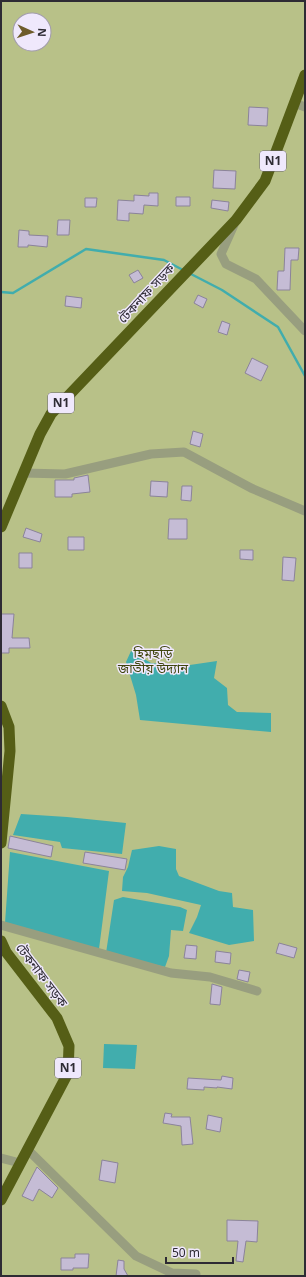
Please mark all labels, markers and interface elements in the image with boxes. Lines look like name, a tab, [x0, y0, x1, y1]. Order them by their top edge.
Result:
north arrow	[12, 12, 52, 52]
text: N	[35, 28, 50, 37]
road number: N1	[260, 151, 286, 171]
street label: টেকনাফ সড়ক	[114, 259, 179, 327]
road number: N1	[48, 393, 74, 413]
park label: হিমছড়ি জাতীয় উদ্যান	[117, 644, 188, 677]
street label: টেকনাফ সড়ক	[12, 939, 72, 1011]
road number: N1	[55, 1058, 81, 1078]
scale bar	[166, 1239, 233, 1265]
text: 50 m	[172, 1244, 200, 1261]

